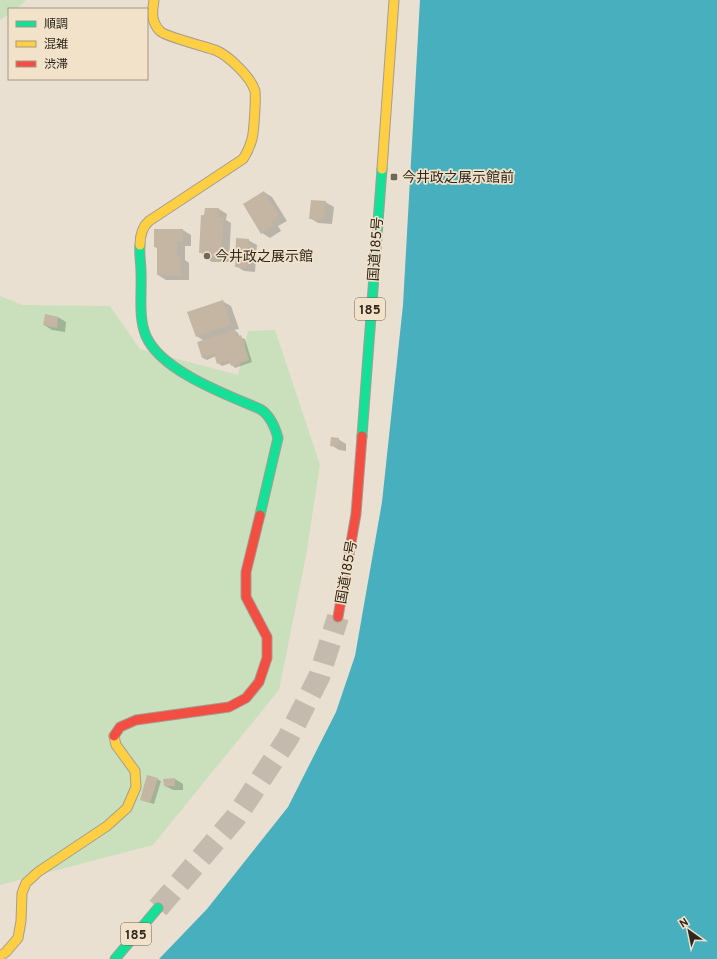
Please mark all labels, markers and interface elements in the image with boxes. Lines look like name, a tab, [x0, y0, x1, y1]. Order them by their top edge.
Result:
legend	[8, 8, 148, 80]
text: 順調	[44, 17, 68, 33]
text: 混雑	[44, 37, 68, 53]
text: 渋滞	[44, 57, 68, 73]
place label: 今井政之展示館前	[402, 169, 514, 187]
marker: 今井政之展示館前	[389, 172, 399, 182]
street label: 国道185号	[366, 216, 387, 282]
place label: 今井政之展示館	[215, 248, 313, 266]
marker: 今井政之展示館	[202, 251, 212, 261]
road number: 185	[355, 298, 385, 320]
street label: 国道185号	[334, 539, 361, 605]
north arrow	[669, 911, 709, 951]
text: N	[677, 915, 691, 931]
road number: 185	[121, 923, 151, 945]

